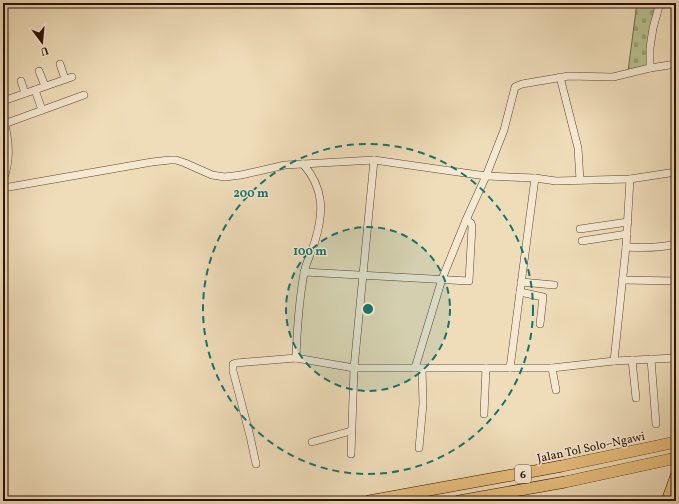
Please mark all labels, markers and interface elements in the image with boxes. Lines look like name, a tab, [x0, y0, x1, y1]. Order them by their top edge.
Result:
north arrow	[22, 22, 62, 62]
text: U	[38, 42, 50, 59]
text: 200 m	[233, 186, 269, 202]
text: 100 m	[293, 244, 327, 260]
centre of rings	[361, 302, 375, 316]
street label: Jalan Tol Solo–Ngawi	[536, 429, 647, 467]
road number: 6	[515, 465, 531, 483]

